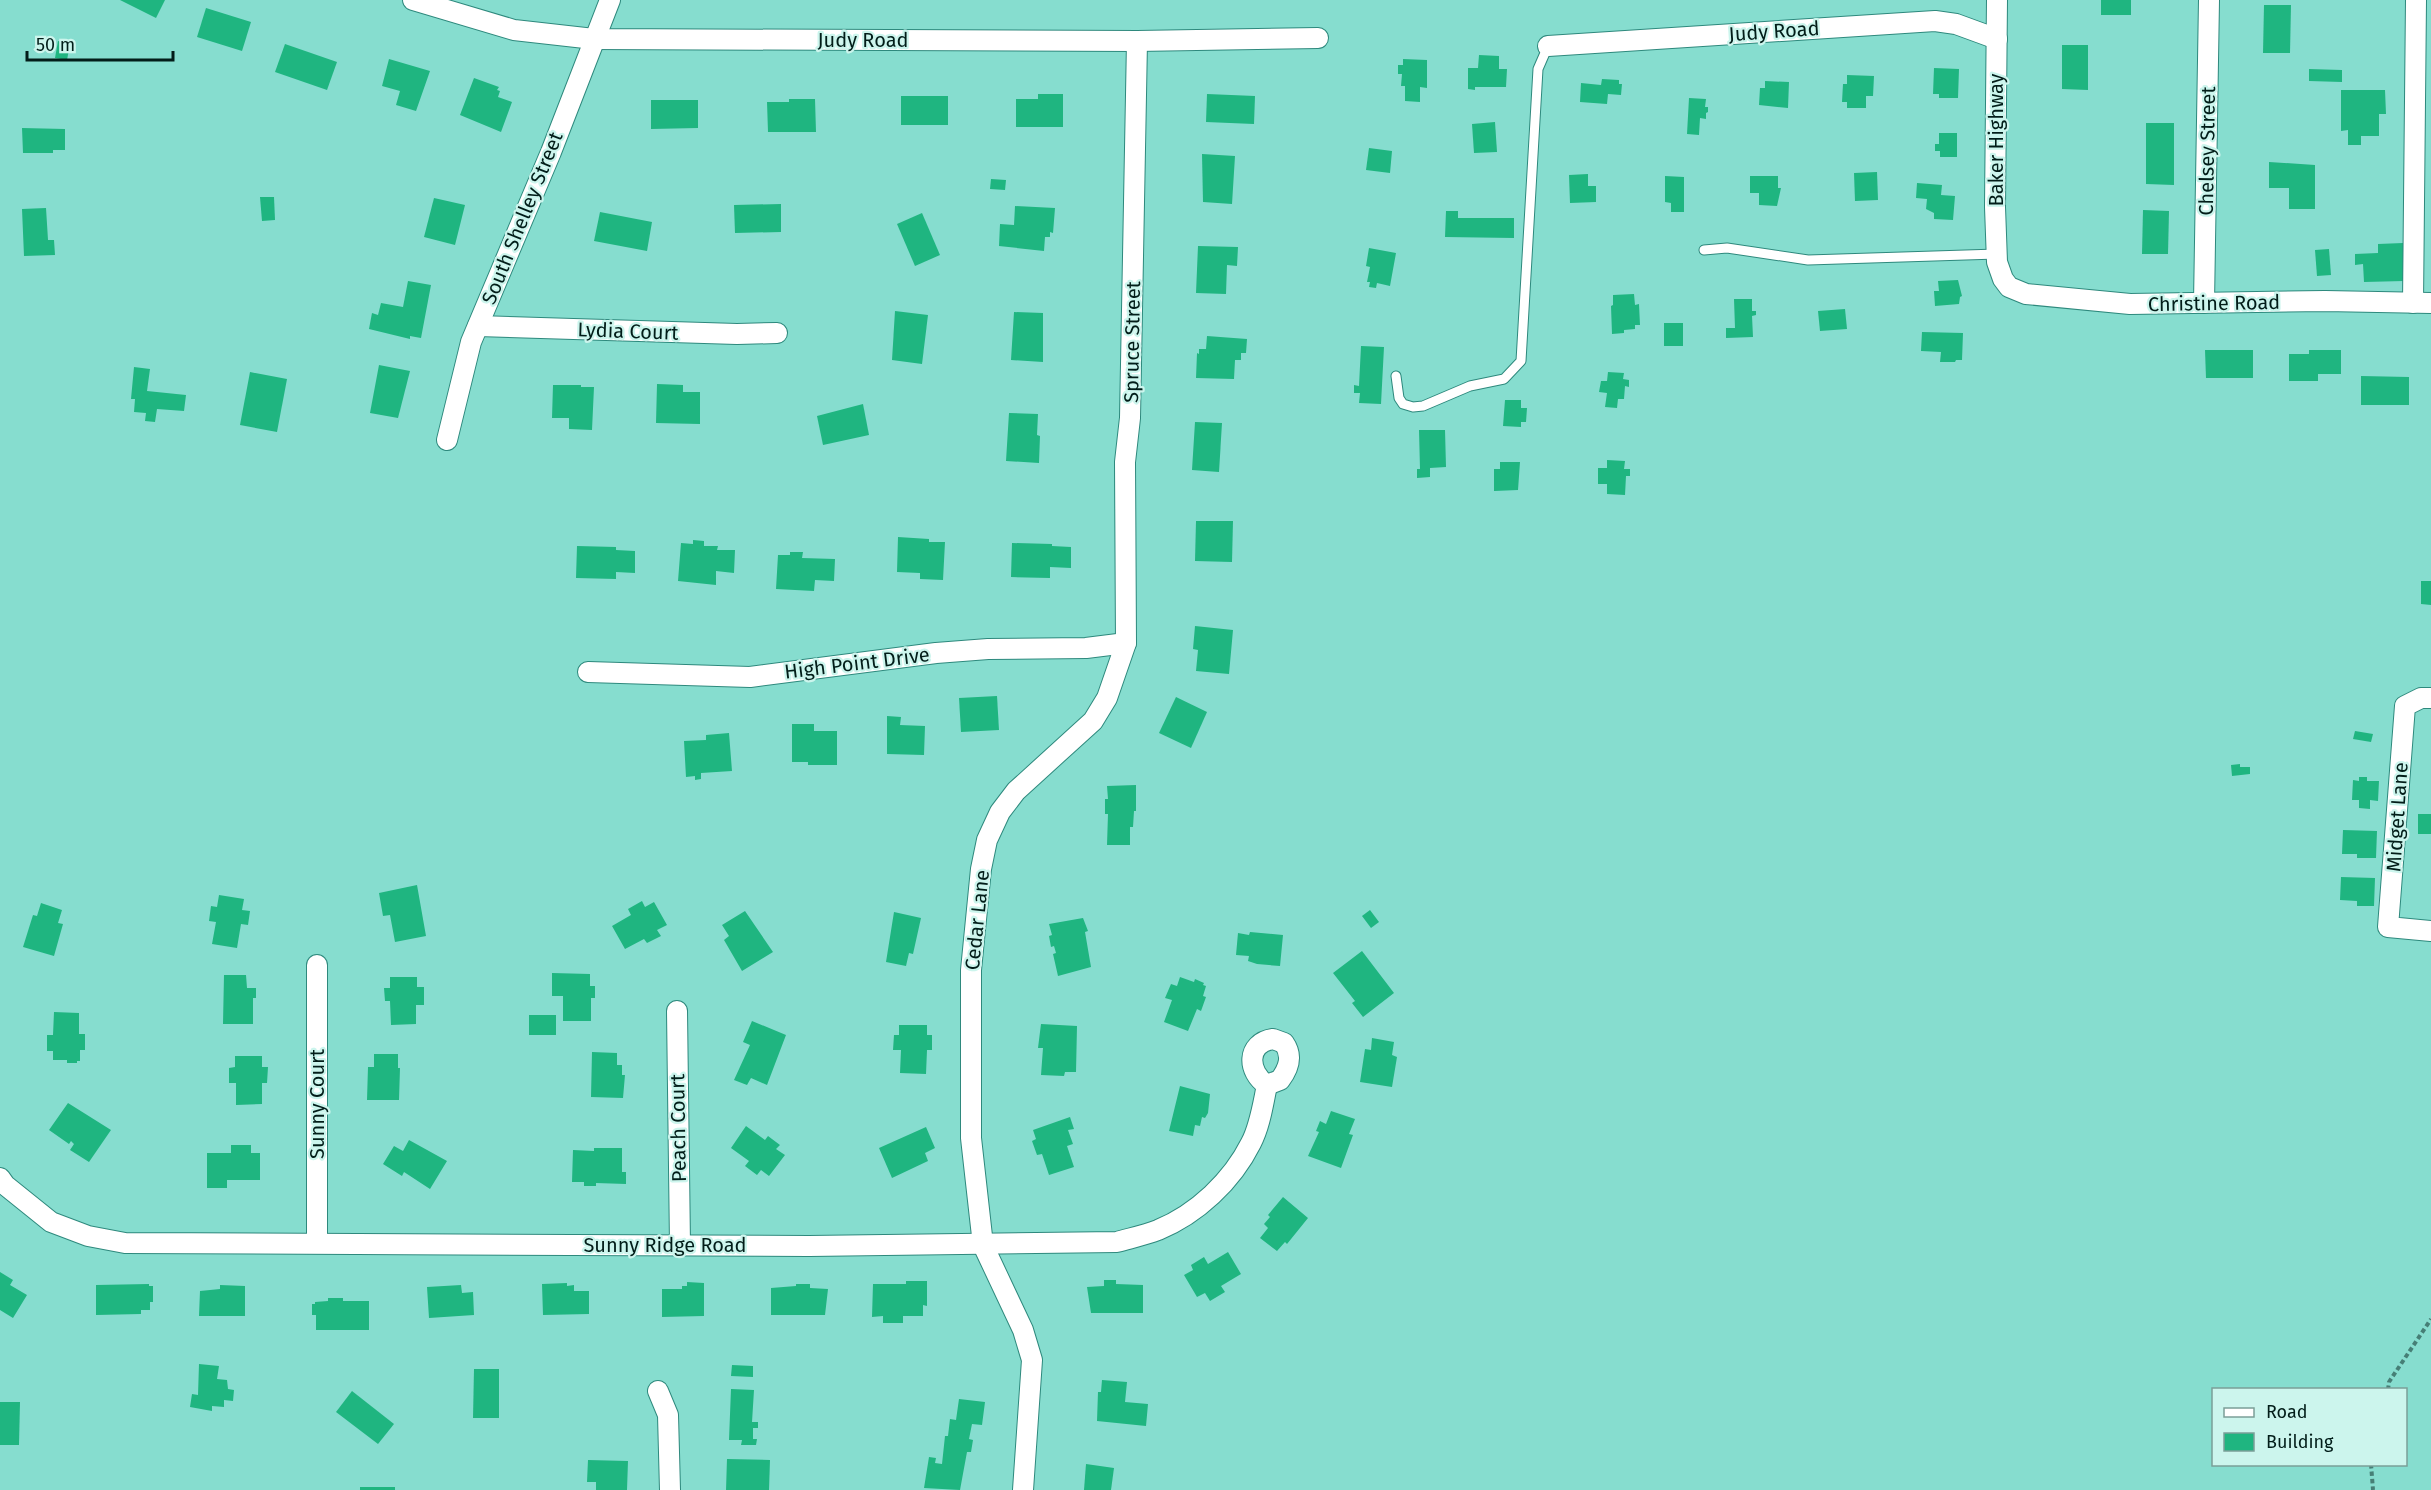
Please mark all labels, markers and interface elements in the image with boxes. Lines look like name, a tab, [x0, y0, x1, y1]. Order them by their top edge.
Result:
street label: Judy Road	[1728, 16, 1820, 46]
scale bar	[27, 24, 172, 62]
street label: Judy Road	[818, 28, 908, 52]
text: 50 m	[36, 34, 75, 56]
street label: Baker Highway	[1984, 73, 2008, 206]
street label: Chelsey Street	[2194, 86, 2220, 216]
street label: South Shelley Street	[476, 128, 568, 308]
street label: Spruce Street	[1119, 280, 1145, 403]
street label: Christine Road	[2148, 290, 2280, 316]
street label: Lydia Court	[577, 317, 680, 345]
street label: High Point Drive	[783, 642, 931, 684]
street label: Midget Lane	[2381, 761, 2413, 873]
street label: Cedar Lane	[960, 869, 994, 971]
street label: Sunny Court	[305, 1048, 329, 1159]
street label: Peach Court	[665, 1073, 691, 1182]
street label: Sunny Ridge Road	[583, 1233, 747, 1257]
legend	[2212, 1388, 2407, 1466]
text: Road	[2266, 1401, 2308, 1423]
text: Building	[2266, 1431, 2334, 1453]

